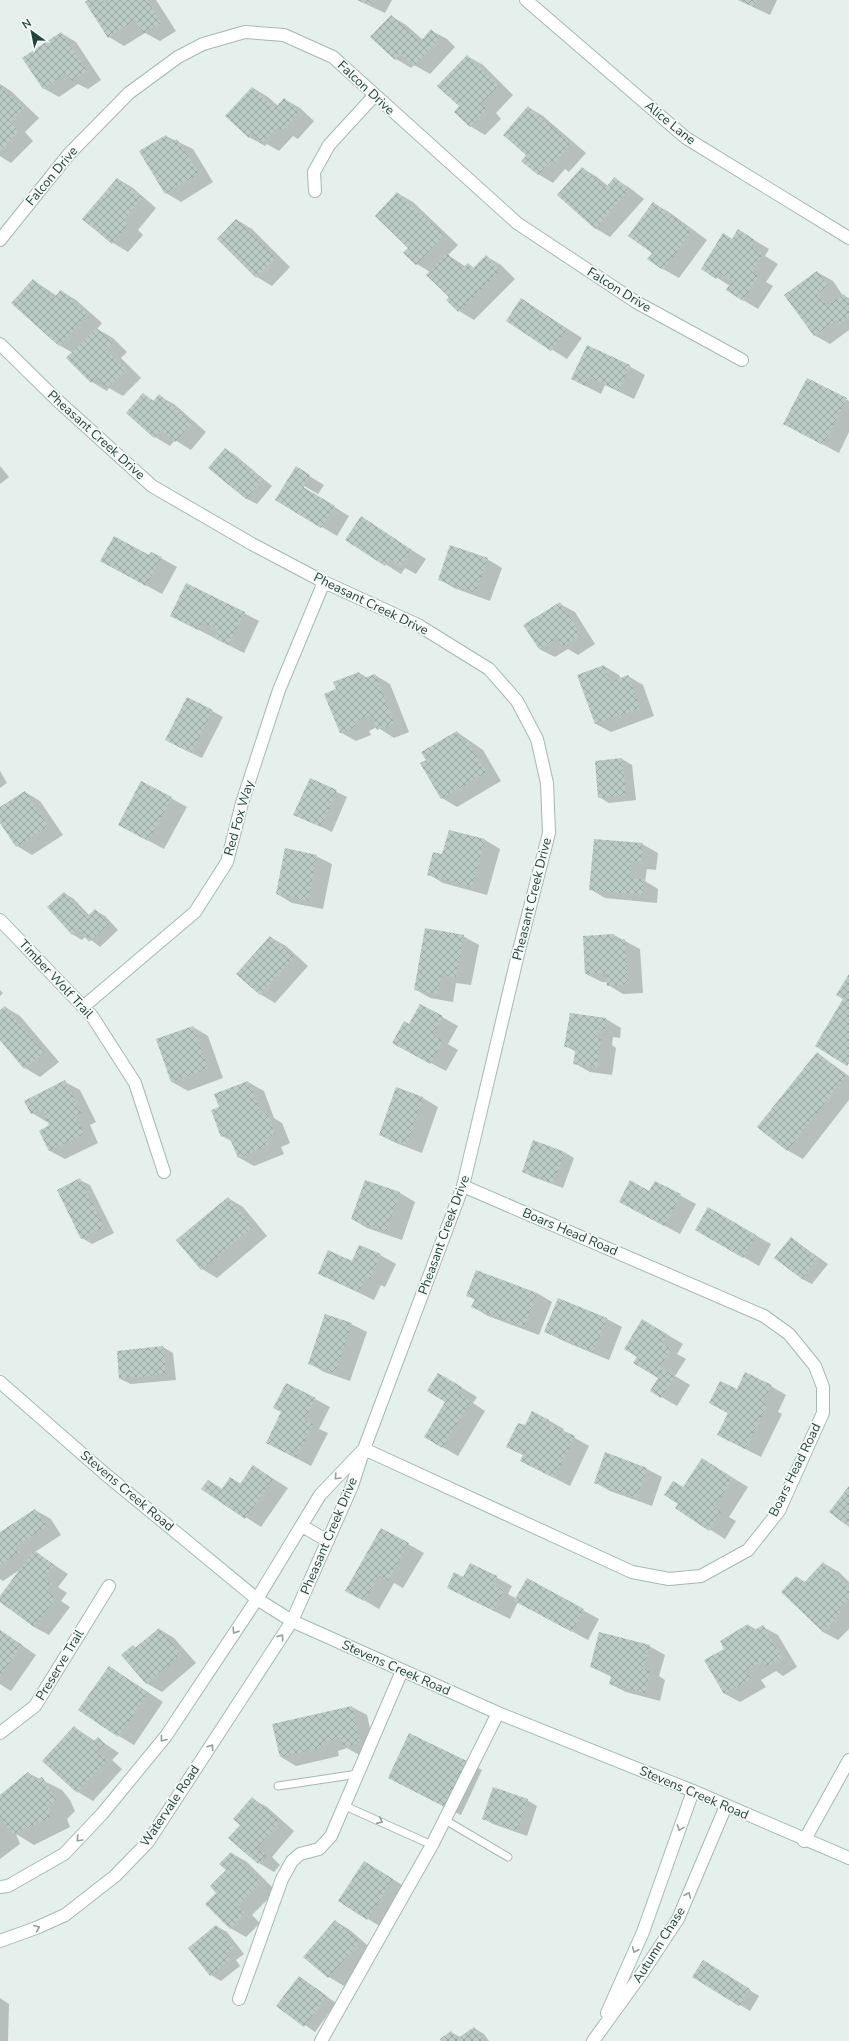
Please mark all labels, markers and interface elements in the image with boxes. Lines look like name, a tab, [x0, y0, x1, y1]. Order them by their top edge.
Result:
north arrow	[12, 12, 52, 52]
text: N	[19, 16, 34, 33]
street label: Falcon Drive	[333, 57, 399, 119]
street label: Alice Lane	[641, 97, 699, 149]
street label: Falcon Drive	[22, 142, 82, 209]
street label: Falcon Drive	[584, 263, 654, 317]
street label: Pheasant Creek Drive	[43, 386, 149, 484]
street label: Pheasant Creek Drive	[311, 568, 431, 640]
street label: Red Fox Way	[220, 778, 258, 858]
street label: Pheasant Creek Drive	[508, 836, 556, 962]
street label: Timber Wolf Trail	[15, 936, 97, 1022]
street label: Pheasant Creek Drive	[414, 1173, 474, 1297]
street label: Boars Head Road	[520, 1204, 620, 1260]
street label: Boars Head Road	[765, 1420, 825, 1520]
street label: Stevens Creek Road	[76, 1446, 178, 1536]
one-way arrow	[334, 1472, 342, 1480]
street label: Pheasant Creek Drive	[296, 1475, 362, 1597]
street label: Preserve Trail	[32, 1626, 88, 1704]
one-way arrow	[232, 1627, 240, 1634]
one-way arrow	[276, 1635, 283, 1642]
street label: Stevens Creek Road	[339, 1636, 453, 1700]
one-way arrow	[161, 1735, 168, 1742]
one-way arrow	[206, 1744, 213, 1751]
street label: Watervale Road	[136, 1762, 204, 1850]
street label: Stevens Creek Road	[637, 1762, 751, 1824]
one-way arrow	[377, 1817, 384, 1825]
one-way arrow	[676, 1825, 684, 1832]
one-way arrow	[77, 1834, 84, 1841]
one-way arrow	[683, 1891, 691, 1899]
street label: Autumn Chase	[628, 1903, 690, 1987]
one-way arrow	[33, 1924, 40, 1932]
one-way arrow	[631, 1947, 639, 1954]

